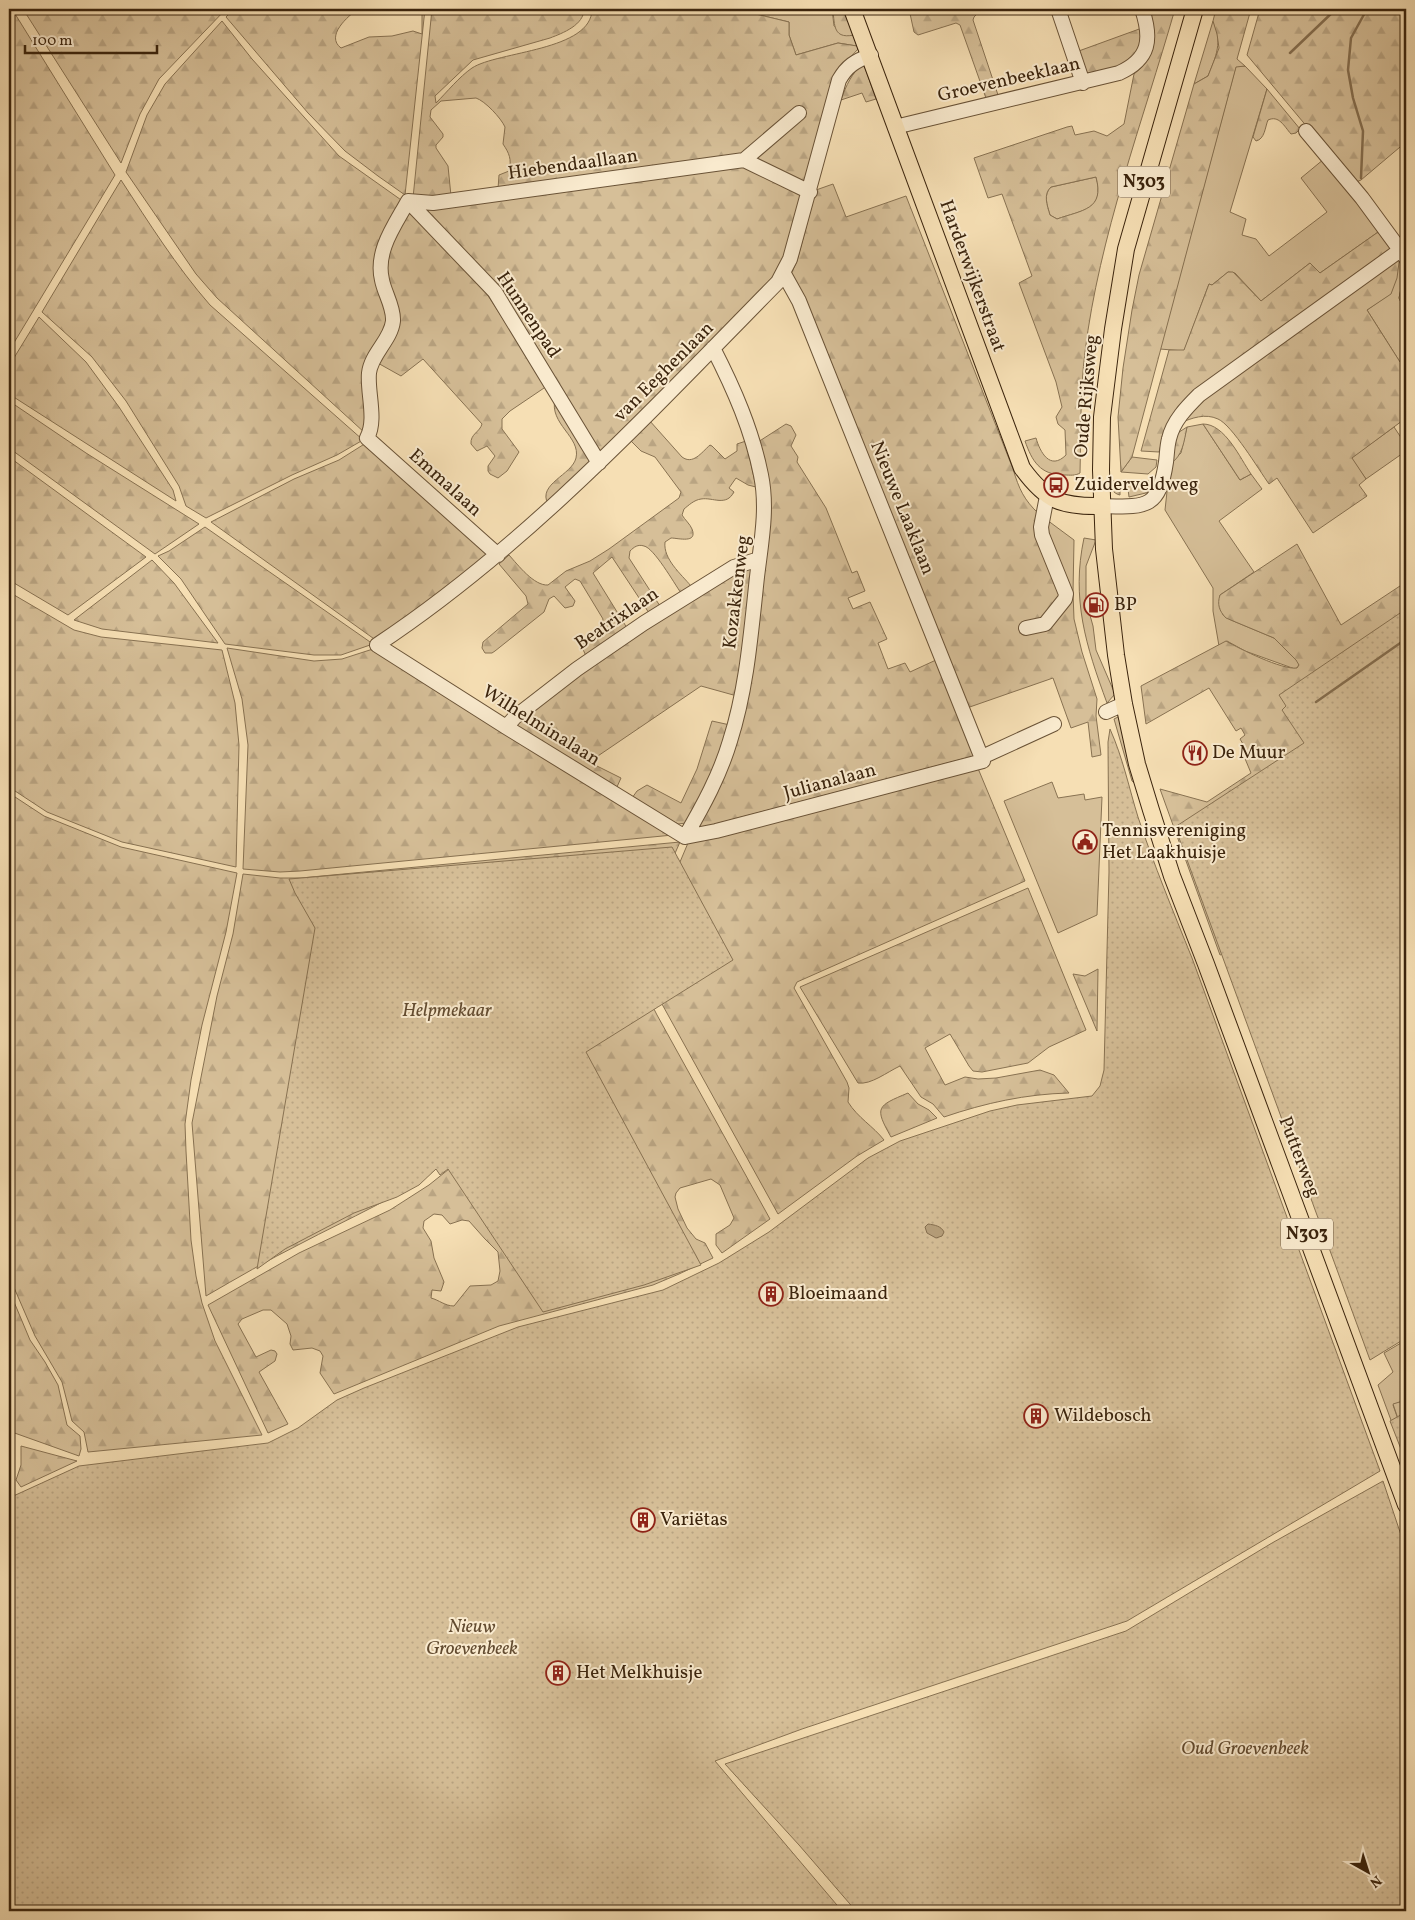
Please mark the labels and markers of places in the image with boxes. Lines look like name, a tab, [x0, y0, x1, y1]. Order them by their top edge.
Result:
bus stop icon: Zuiderveldweg	[1043, 472, 1069, 498]
place label: Zuiderveldweg	[1074, 472, 1199, 498]
fuel station icon: BP	[1083, 592, 1109, 618]
place label: BP	[1114, 592, 1137, 618]
restaurant icon: De Muur	[1182, 740, 1208, 766]
place label: De Muur	[1212, 740, 1285, 766]
place label: Tennisvereniging Het Laakhuisje	[1102, 818, 1246, 866]
public building icon: Tennisvereniging Het Laakhuisje	[1072, 829, 1098, 855]
building icon: Bloeimaand	[758, 1281, 784, 1307]
place label: Bloeimaand	[788, 1281, 888, 1307]
building icon: Wildebosch	[1023, 1403, 1049, 1429]
place label: Wildebosch	[1054, 1403, 1152, 1429]
building icon: Variëtas	[630, 1507, 656, 1533]
place label: Variëtas	[660, 1507, 728, 1533]
building icon: Het Melkhuisje	[545, 1660, 571, 1686]
place label: Het Melkhuisje	[576, 1660, 702, 1686]

